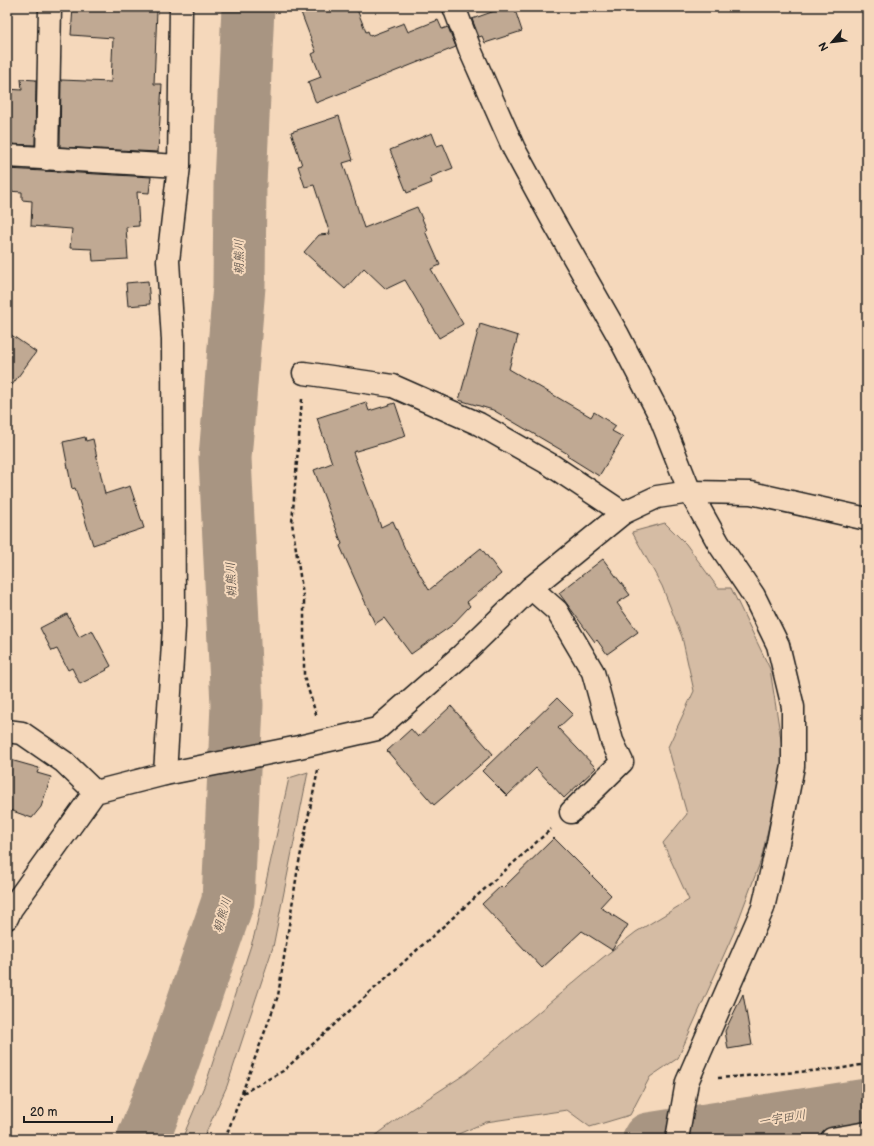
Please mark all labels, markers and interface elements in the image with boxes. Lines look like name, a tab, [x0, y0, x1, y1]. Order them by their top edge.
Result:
north arrow	[812, 22, 852, 62]
text: N	[816, 40, 831, 53]
water label: 朝熊川	[232, 239, 247, 275]
water label: 朝熊川	[223, 562, 240, 598]
water label: 朝熊川	[210, 896, 235, 935]
scale bar	[24, 1098, 112, 1124]
text: 20 m	[30, 1105, 57, 1120]
water label: 一宇田川	[757, 1107, 807, 1130]

